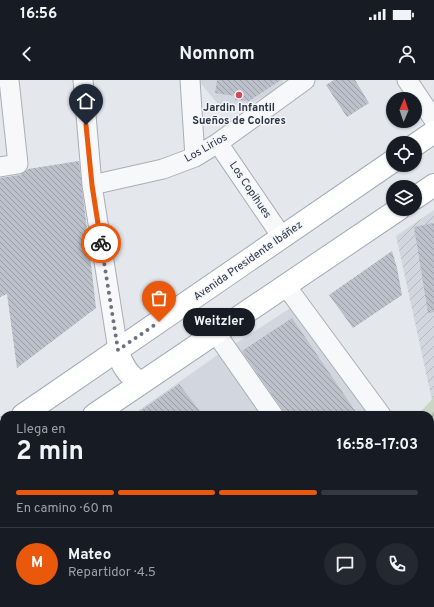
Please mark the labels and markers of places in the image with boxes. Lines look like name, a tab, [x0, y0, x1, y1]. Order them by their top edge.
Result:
pin	[69, 84, 103, 125]
marker: Jardin Infantil Sueños de Colores	[234, 90, 244, 100]
place label: Jardin Infantil Sueños de Colores	[192, 101, 286, 128]
pin	[142, 281, 176, 322]
callout: Weitzler	[183, 308, 255, 336]

